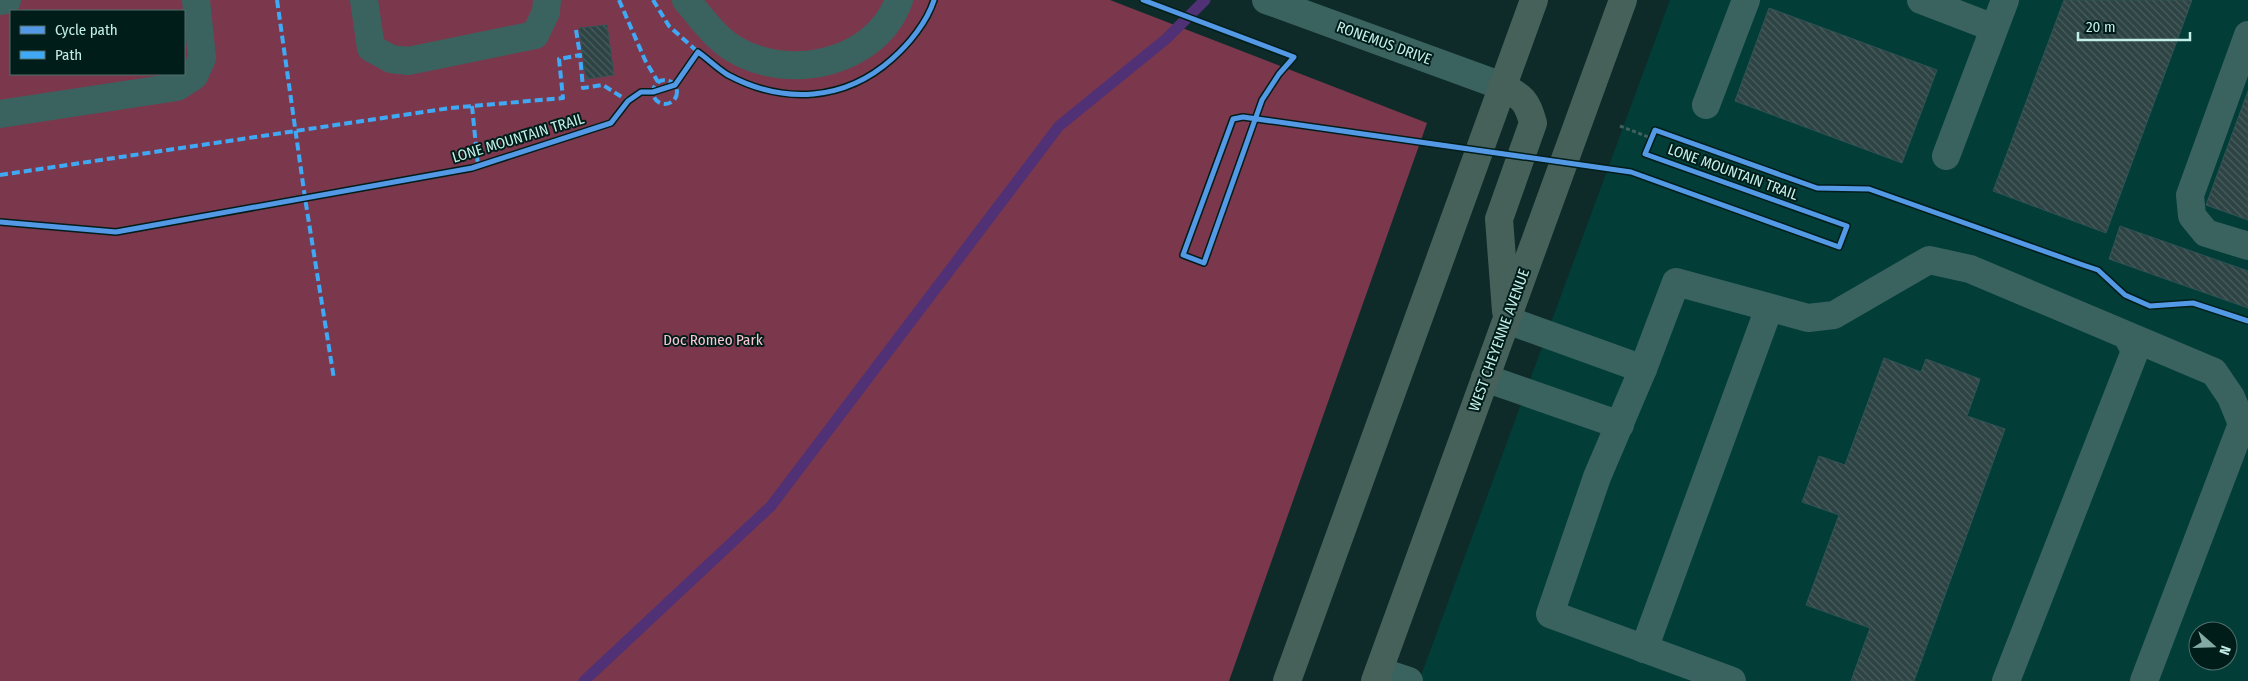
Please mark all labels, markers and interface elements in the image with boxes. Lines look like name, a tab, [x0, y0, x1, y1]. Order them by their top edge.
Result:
legend	[10, 10, 185, 75]
scale bar	[2078, 10, 2190, 42]
street label: RONEMUS DRIVE	[1334, 18, 1434, 68]
text: 20 m	[2086, 18, 2116, 36]
text: Cycle path	[55, 21, 118, 39]
text: Path	[55, 46, 82, 64]
street label: LONE MOUNTAIN TRAIL	[450, 109, 587, 167]
street label: LONE MOUNTAIN TRAIL	[1665, 140, 1801, 204]
street label: WEST CHEYENNE AVENUE	[1465, 266, 1533, 414]
park label: Doc Romeo Park	[663, 331, 763, 349]
north arrow	[2188, 621, 2238, 671]
text: N	[2215, 643, 2234, 657]

